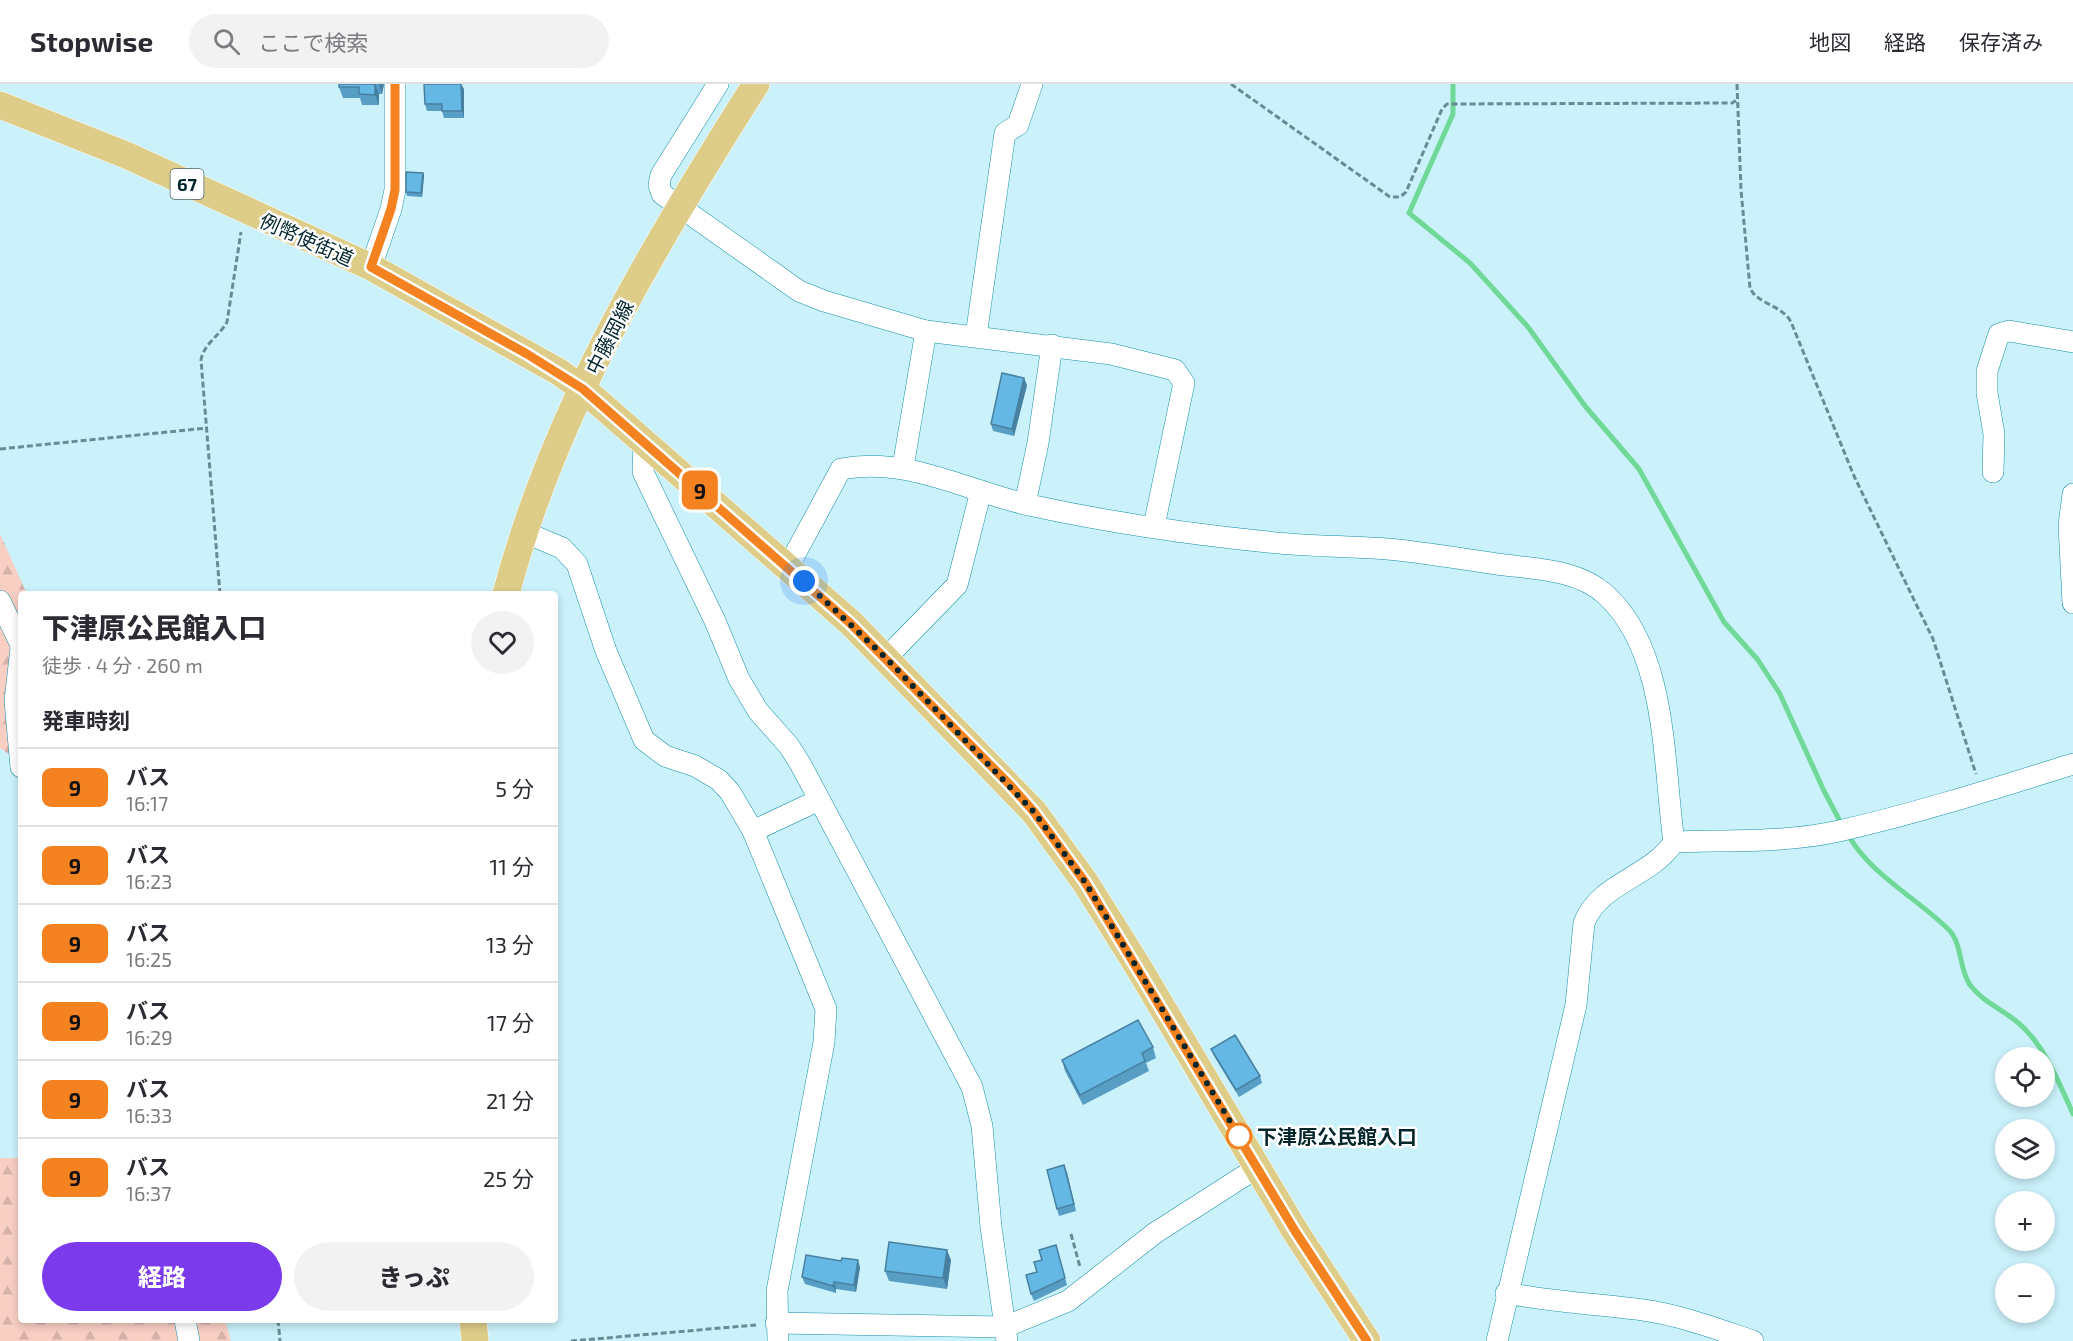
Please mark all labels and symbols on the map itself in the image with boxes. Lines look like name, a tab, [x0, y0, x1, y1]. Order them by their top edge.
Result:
road number: 67	[170, 169, 204, 199]
street label: 例幣使街道	[256, 208, 358, 270]
street label: 中藤岡線	[580, 296, 638, 378]
line badge: 9	[680, 470, 720, 510]
your location	[789, 566, 819, 596]
marker: 下津原公民館入口	[1226, 1123, 1252, 1149]
place label: 下津原公民館入口	[1257, 1124, 1417, 1148]

